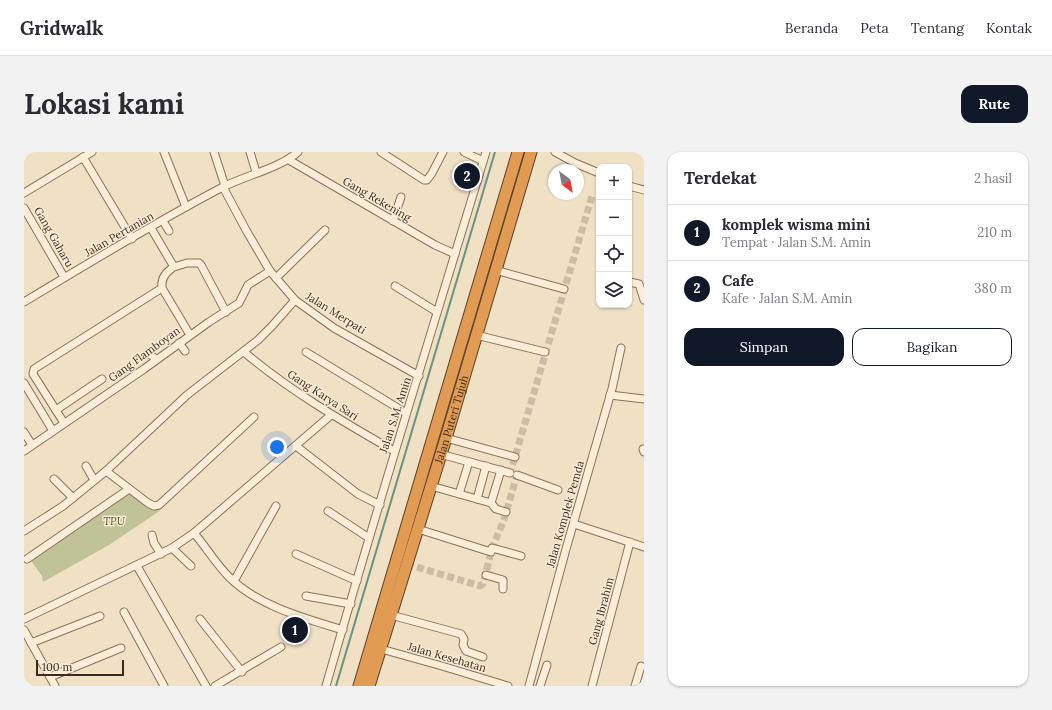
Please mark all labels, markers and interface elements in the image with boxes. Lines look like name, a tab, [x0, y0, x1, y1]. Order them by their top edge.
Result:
text: Gridwalk	[20, 16, 103, 40]
text: Beranda	[785, 19, 838, 37]
text: Peta	[860, 19, 889, 37]
text: Tentang	[911, 19, 964, 37]
text: Kontak	[986, 19, 1032, 37]
button: Rute	[961, 85, 1028, 123]
text: Lokasi kami	[24, 86, 184, 122]
pin: 2	[454, 161, 480, 191]
north arrow	[548, 164, 584, 200]
map controls	[596, 164, 632, 308]
button: +	[596, 164, 632, 200]
text: Terdekat	[684, 167, 757, 189]
text: 2 hasil	[974, 170, 1012, 187]
street label: Gang Rekening	[340, 174, 415, 225]
button: −	[596, 200, 632, 236]
street label: Gang Gaharu	[31, 204, 77, 270]
street label: Jalan Pertanian	[81, 208, 156, 260]
text: komplek wisma mini	[722, 215, 870, 234]
text: 1	[694, 224, 700, 241]
text: 210 m	[977, 224, 1012, 241]
text: Tempat · Jalan S.M. Amin	[722, 234, 871, 251]
button: locate	[596, 236, 632, 272]
text: Cafe	[722, 271, 754, 290]
button: layers	[596, 272, 632, 308]
text: 2	[694, 280, 700, 297]
text: 380 m	[974, 280, 1012, 297]
street label: Jalan Merpati	[303, 288, 369, 337]
text: Kafe · Jalan S.M. Amin	[722, 290, 852, 307]
street label: Gang Flamboyan	[105, 323, 183, 385]
button: Simpan	[684, 328, 844, 366]
button: Bagikan	[852, 328, 1012, 366]
street label: Gang Karya Sari	[285, 367, 361, 423]
street label: Jalan Puteri Tujuh	[431, 373, 471, 466]
street label: Jalan S.M. Amin	[376, 375, 414, 456]
your location	[267, 437, 287, 457]
street label: Jalan Komplek Pemda	[543, 459, 587, 570]
park label: TPU	[103, 514, 126, 528]
street label: Gang Ibrahim	[585, 575, 617, 646]
pin: 1	[282, 615, 308, 645]
street label: Jalan Kesehatan	[405, 639, 488, 675]
scale bar	[36, 658, 124, 677]
text: 100 m	[42, 660, 72, 674]

